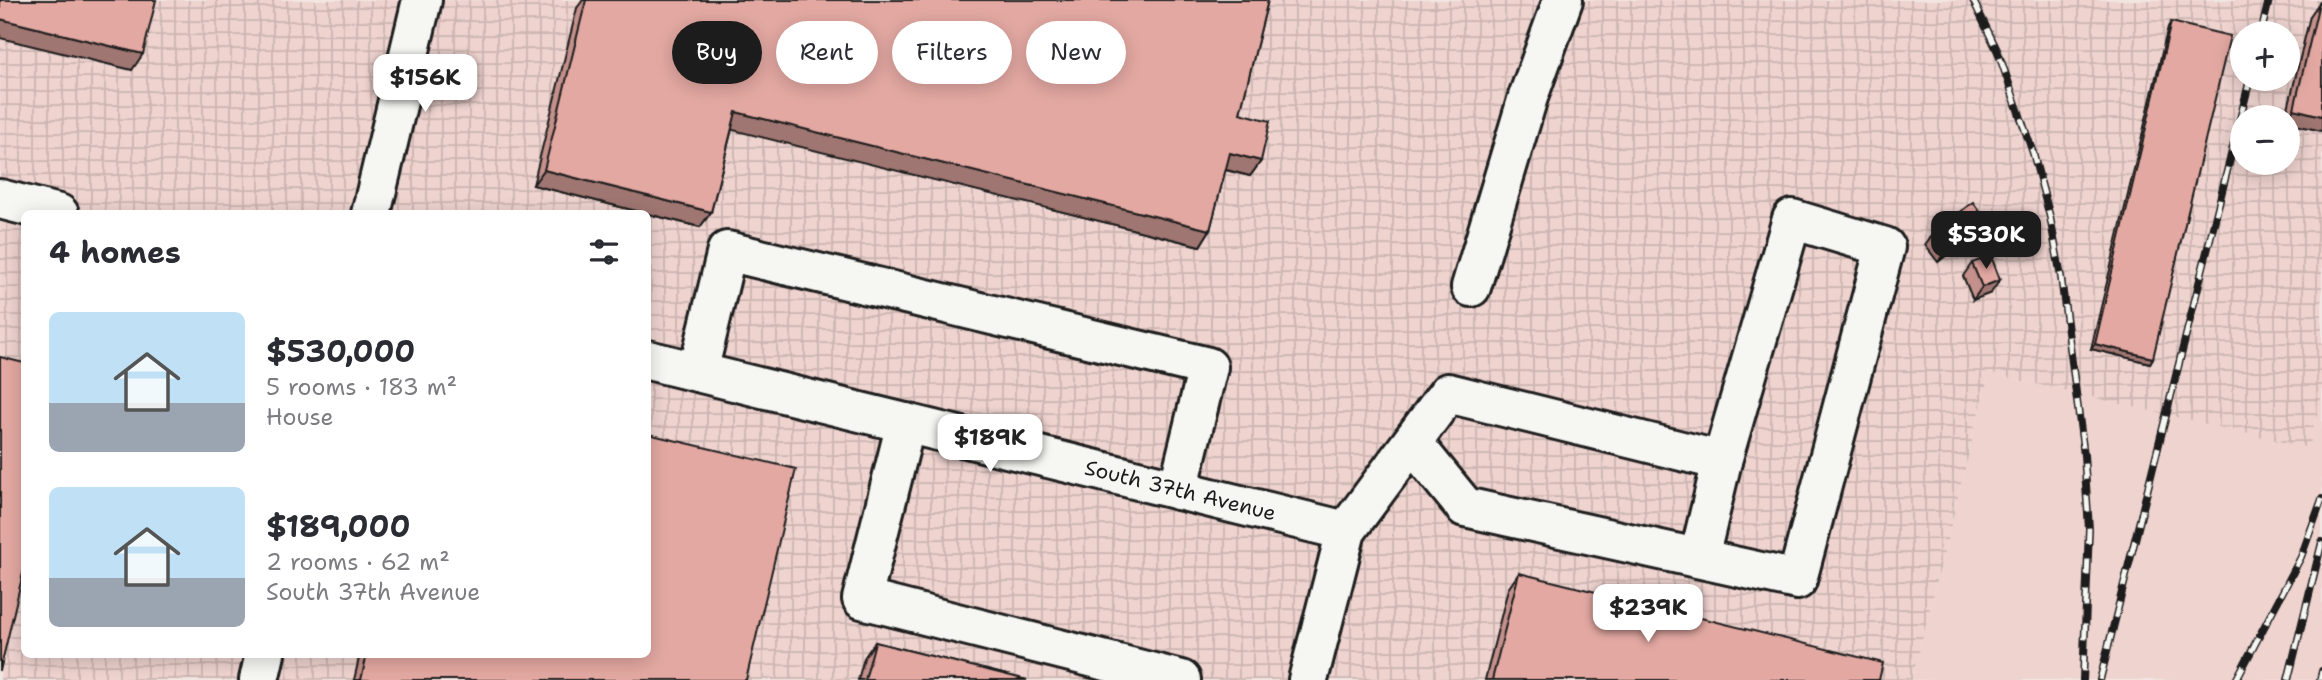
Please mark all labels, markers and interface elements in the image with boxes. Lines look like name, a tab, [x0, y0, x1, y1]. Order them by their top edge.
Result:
chip: Buy	[672, 21, 762, 84]
chip: Rent	[776, 21, 878, 84]
chip: Filters	[892, 21, 1012, 84]
chip: New	[1026, 21, 1126, 84]
map controls	[2230, 21, 2300, 175]
button: +	[2230, 21, 2300, 91]
pin: $156K	[376, 54, 474, 114]
text: $156K	[389, 62, 461, 92]
button: −	[2230, 105, 2300, 175]
pin: $530K	[1937, 212, 2035, 271]
text: $530K	[1947, 219, 2025, 249]
text: 4 homes	[49, 232, 181, 273]
icon: filters	[585, 233, 623, 271]
text: $530,000	[266, 331, 415, 372]
icon: home	[105, 340, 189, 424]
text: 5 rooms · 183 m²	[266, 372, 457, 402]
text: House	[266, 402, 334, 432]
pin: $189K	[941, 414, 1039, 474]
text: $189K	[954, 422, 1026, 452]
street label: South 37th Avenue	[1082, 453, 1279, 527]
text: $189,000	[266, 506, 410, 547]
icon: home	[105, 515, 189, 599]
text: 2 rooms · 62 m²	[266, 547, 450, 577]
text: South 37th Avenue	[266, 577, 480, 607]
pin: $239K	[1599, 584, 1697, 644]
text: $239K	[1609, 592, 1687, 622]

